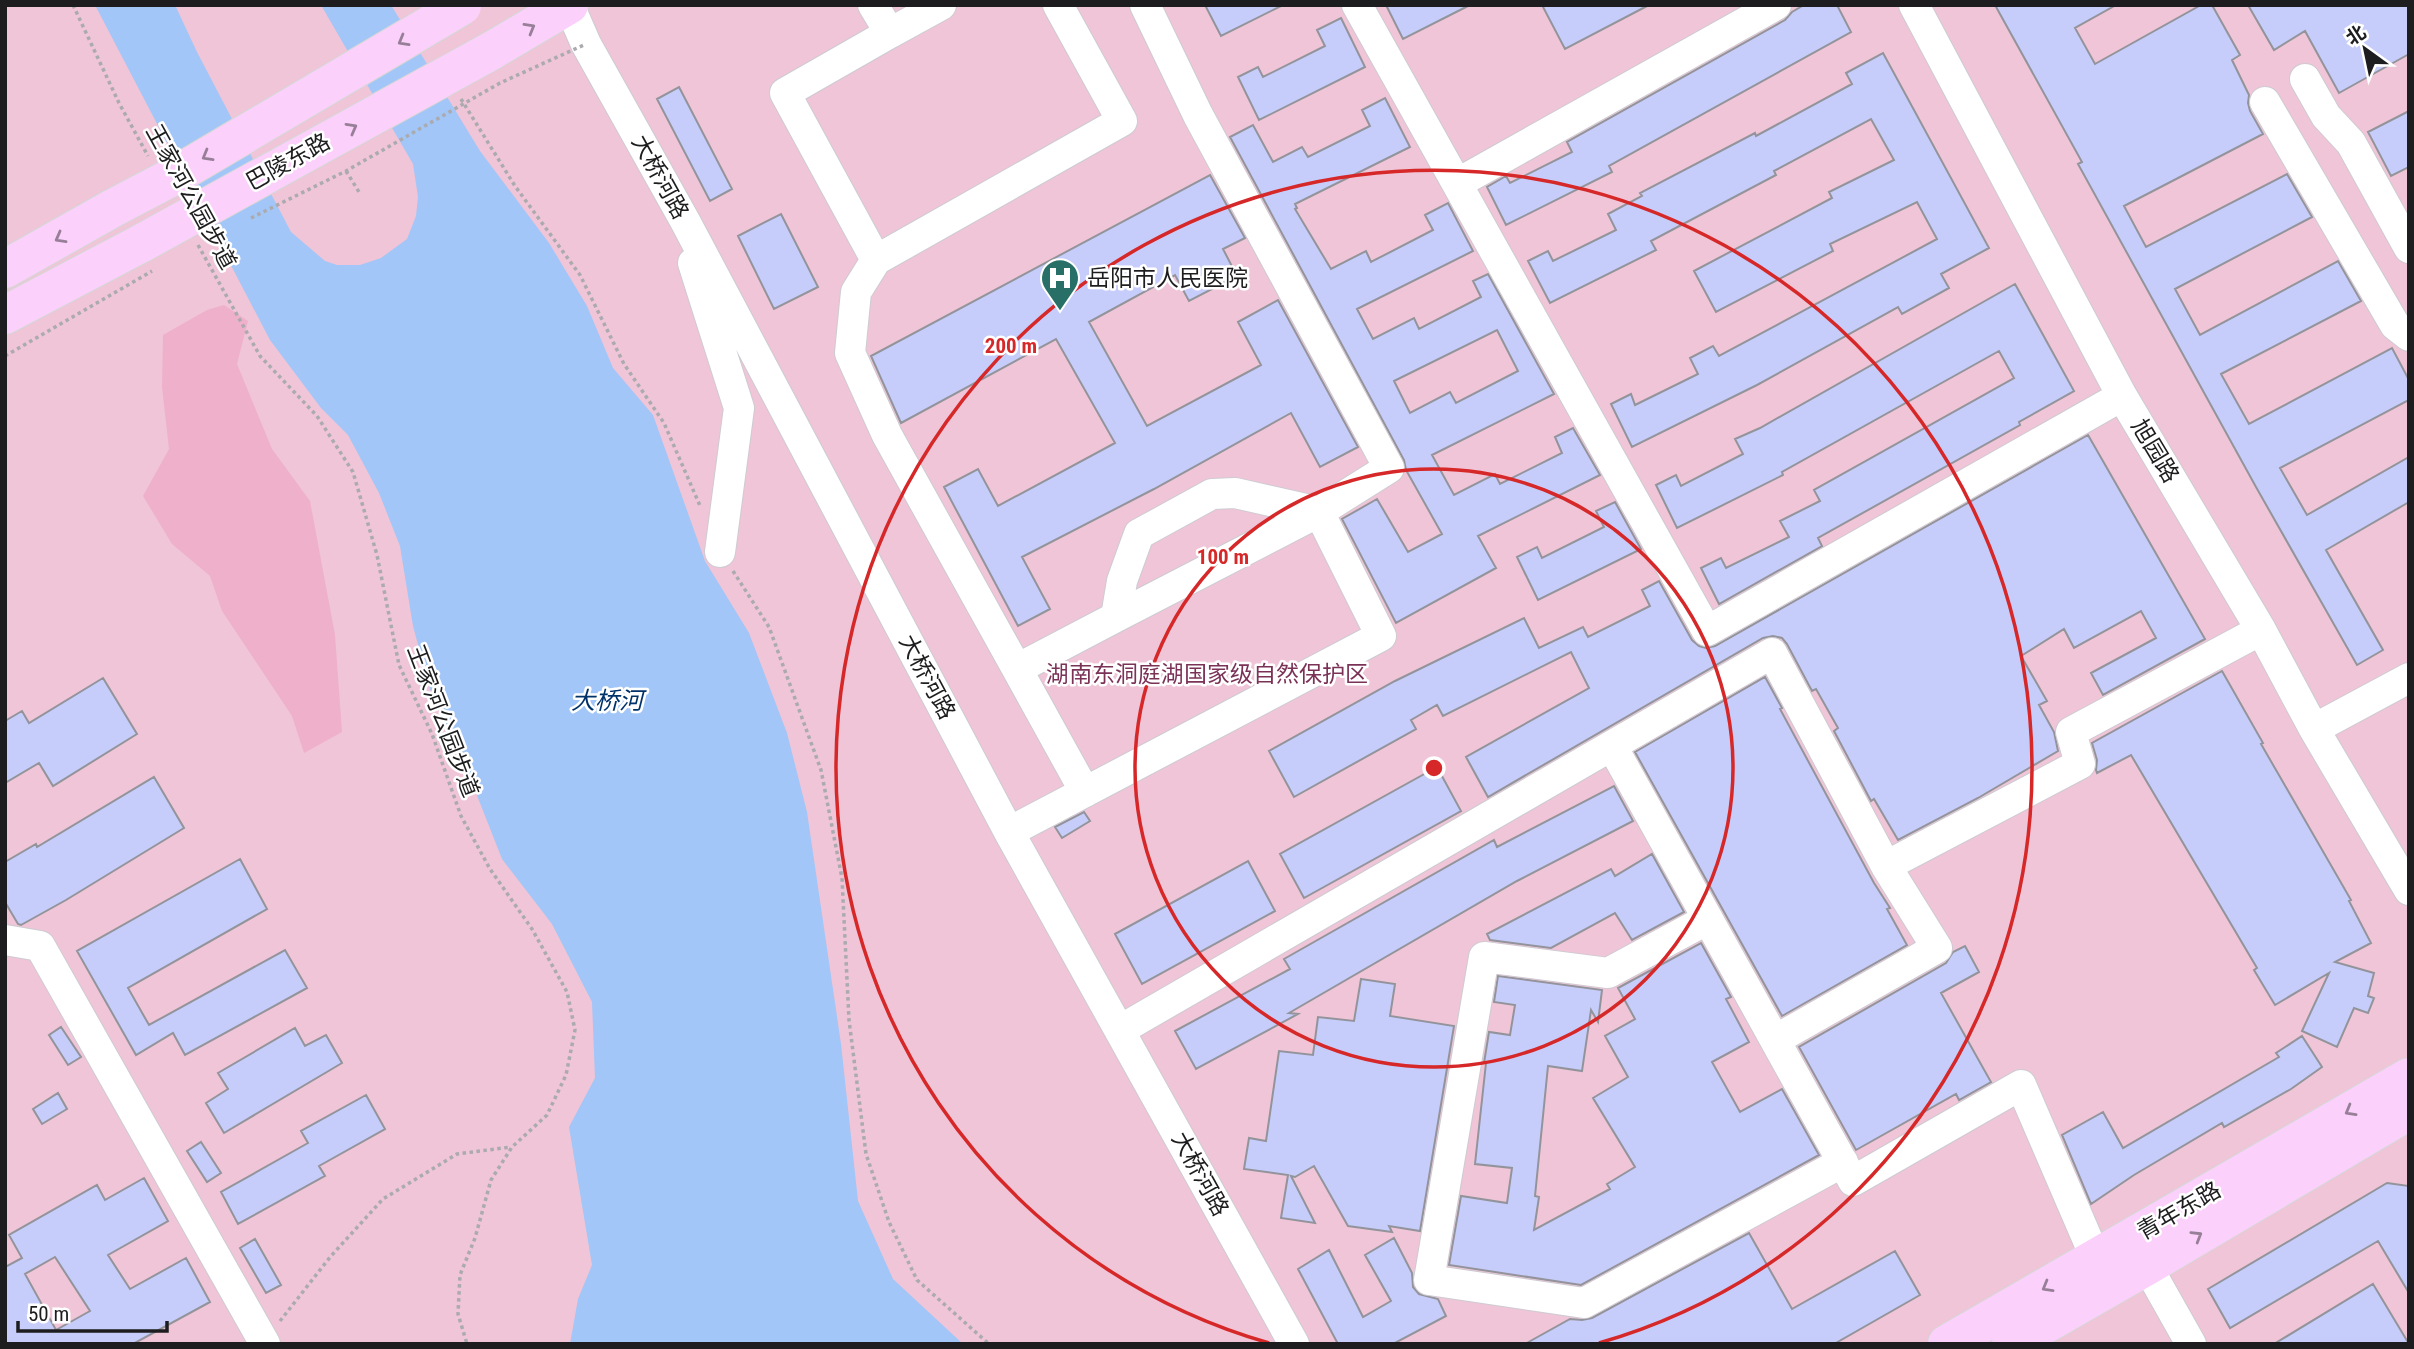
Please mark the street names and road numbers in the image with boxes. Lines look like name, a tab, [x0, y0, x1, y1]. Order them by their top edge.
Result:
street label: 王家河公园步道	[140, 120, 242, 274]
street label: 巴陵东路	[241, 128, 335, 196]
street label: 大桥河路	[626, 130, 694, 224]
street label: 旭园路	[2126, 414, 2184, 488]
street label: 大桥河路	[893, 630, 961, 724]
street label: 王家河公园步道	[402, 641, 484, 801]
street label: 大桥河路	[1166, 1127, 1234, 1221]
street label: 青年东路	[2132, 1176, 2226, 1246]

